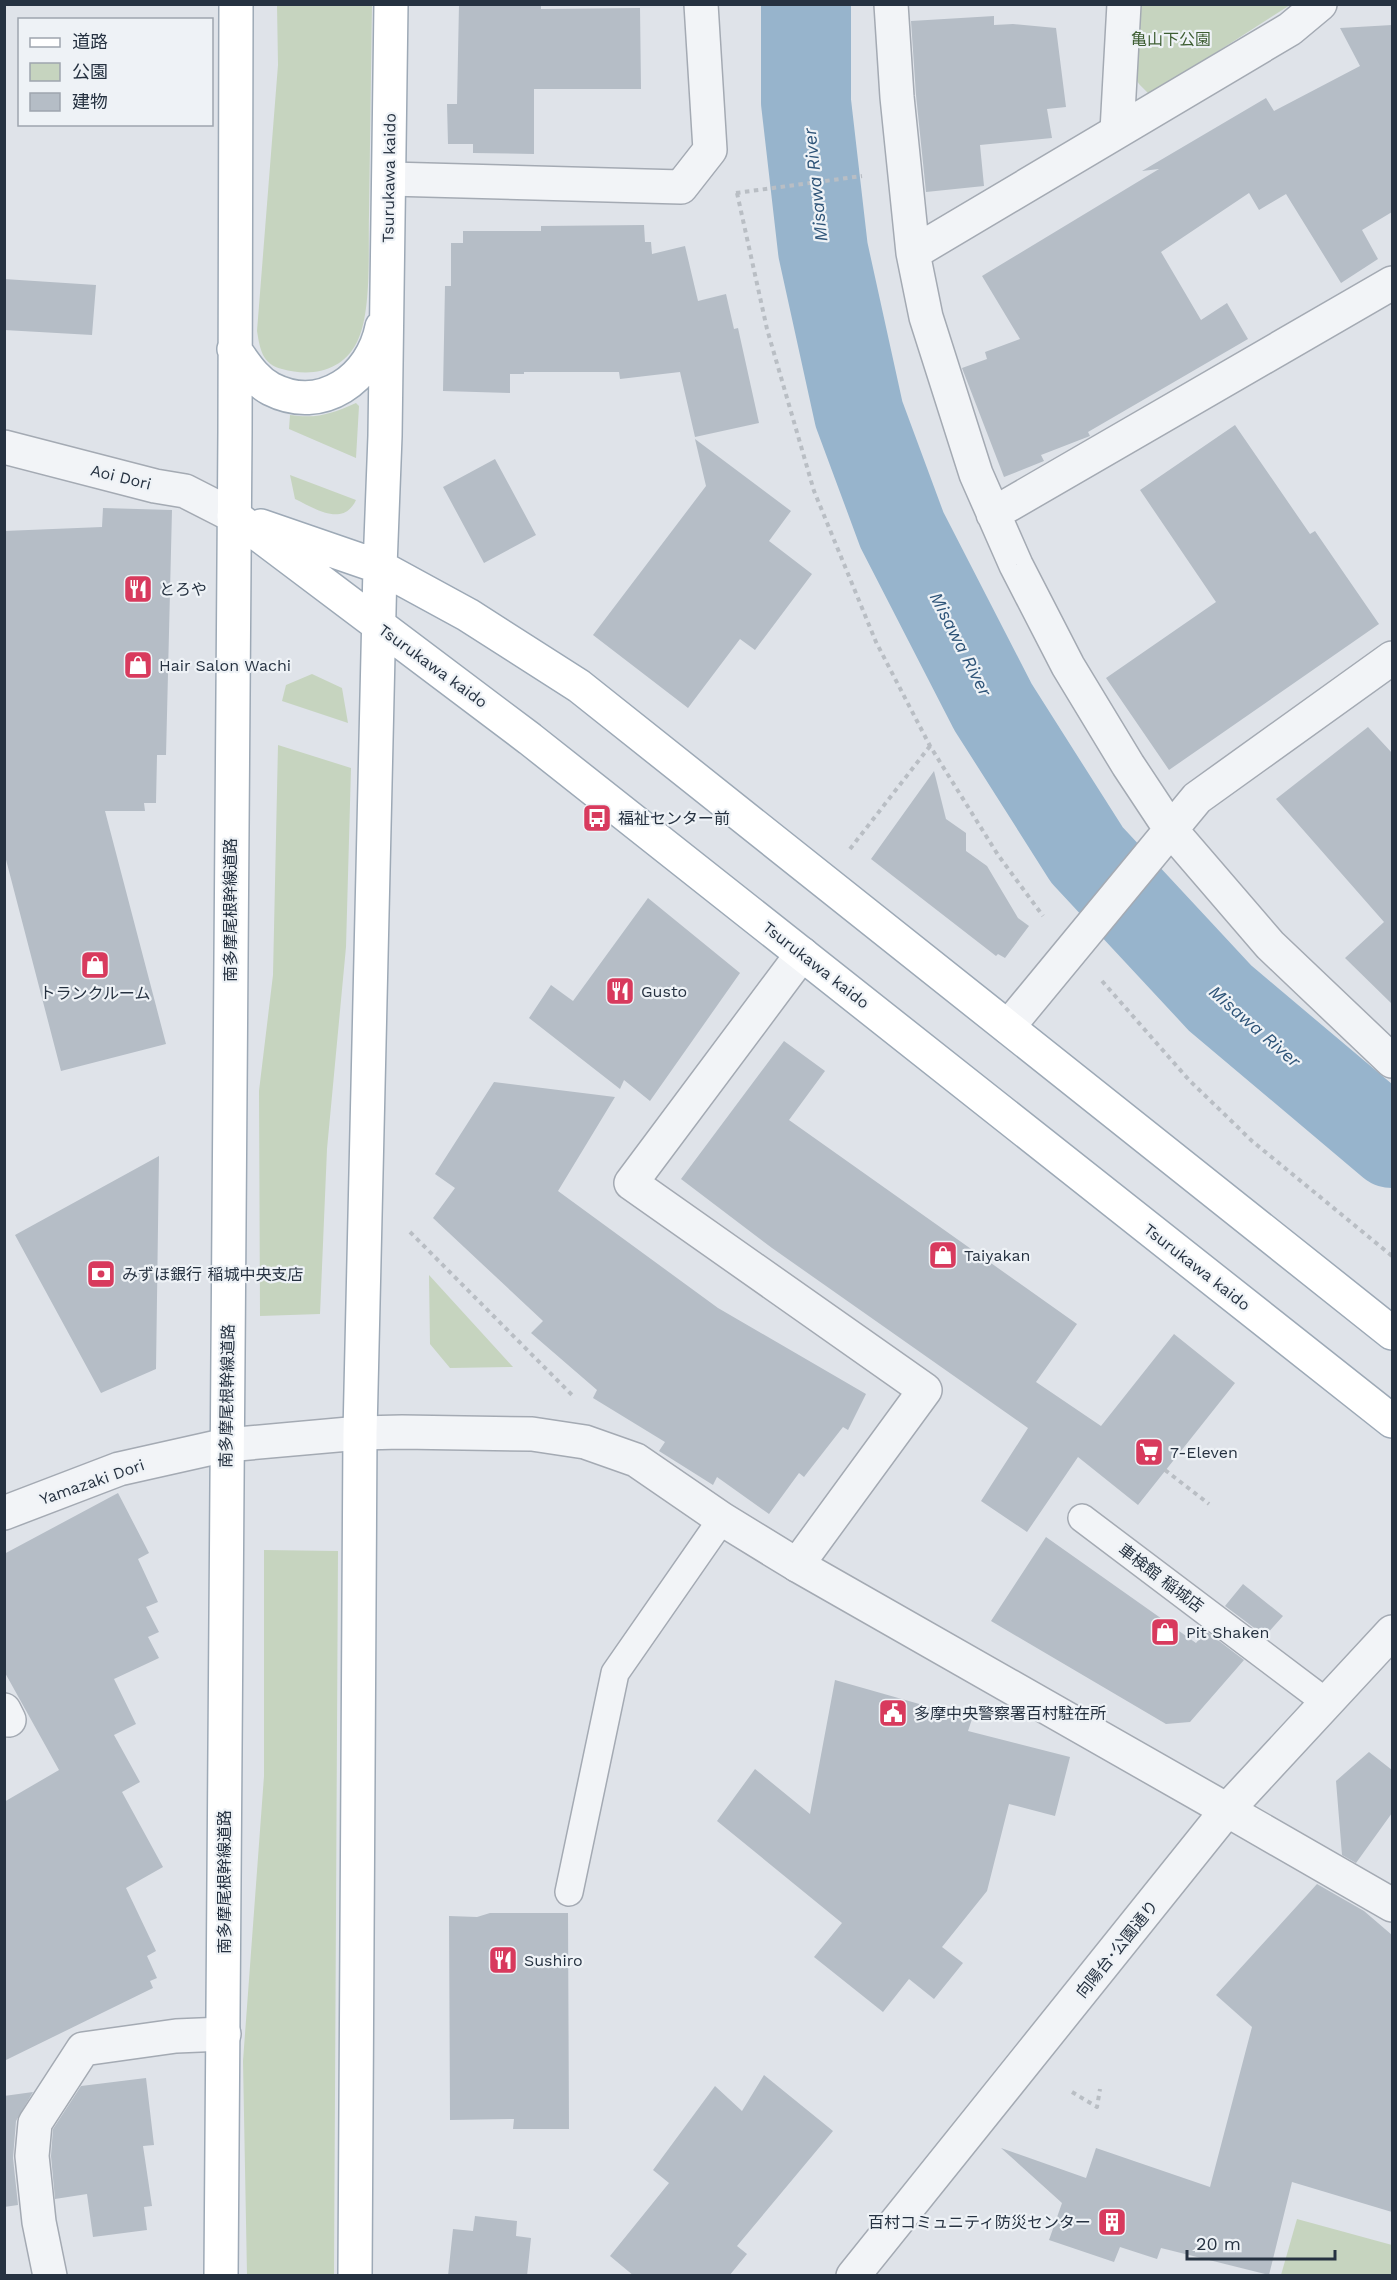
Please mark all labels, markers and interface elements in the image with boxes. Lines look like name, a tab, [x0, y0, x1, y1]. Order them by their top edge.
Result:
legend	[18, 18, 213, 126]
park label: 亀山下公園	[1131, 30, 1211, 49]
text: 道路	[72, 31, 108, 52]
text: 公園	[72, 61, 108, 82]
text: 建物	[72, 91, 108, 112]
street label: Tsurukawa kaido	[378, 113, 400, 243]
water label: Misawa River	[798, 126, 831, 243]
street label: Aoi Dori	[89, 460, 153, 494]
restaurant icon: とろや	[122, 573, 154, 605]
place label: とろや	[159, 580, 207, 599]
water label: Misawa River	[926, 588, 997, 700]
street label: Tsurukawa kaido	[375, 620, 491, 712]
shop icon: Hair Salon Wachi	[122, 649, 154, 681]
place label: Hair Salon Wachi	[159, 656, 291, 675]
bus stop icon: 福祉センター前	[581, 802, 613, 834]
place label: 福祉センター前	[618, 809, 730, 828]
street label: 南多摩尾根幹線道路	[221, 838, 240, 982]
street label: Tsurukawa kaido	[759, 918, 873, 1012]
shop icon: トランクルーム	[79, 949, 111, 981]
restaurant icon: Gusto	[604, 975, 636, 1007]
water label: Misawa River	[1205, 981, 1306, 1072]
place label: Gusto	[641, 982, 687, 1001]
place label: トランクルーム	[39, 984, 151, 1003]
street label: Tsurukawa kaido	[1140, 1220, 1254, 1314]
shop icon: Taiyakan	[927, 1239, 959, 1271]
place label: Taiyakan	[964, 1246, 1030, 1265]
bank icon: みずほ銀行 稲城中央支店	[85, 1258, 117, 1290]
place label: みずほ銀行 稲城中央支店	[122, 1265, 303, 1284]
street label: 南多摩尾根幹線道路	[216, 1324, 238, 1468]
supermarket icon: 7-Eleven	[1133, 1436, 1165, 1468]
place label: 7-Eleven	[1170, 1443, 1238, 1462]
street label: Yamazaki Dori	[37, 1455, 147, 1509]
street label: 車検館 稲城店	[1115, 1540, 1207, 1616]
shop icon: Pit Shaken	[1149, 1616, 1181, 1648]
place label: Pit Shaken	[1186, 1623, 1269, 1642]
public building icon: 多摩中央警察署百村駐在所	[877, 1697, 909, 1729]
place label: 多摩中央警察署百村駐在所	[914, 1704, 1106, 1723]
street label: 南多摩尾根幹線道路	[215, 1810, 234, 1954]
street label: 向陽台･公園通り	[1072, 1896, 1162, 2002]
restaurant icon: Sushiro	[487, 1944, 519, 1976]
place label: Sushiro	[524, 1951, 583, 1970]
building icon: 百村コミュニティ防災センター	[1096, 2206, 1128, 2238]
place label: 百村コミュニティ防災センター	[868, 2213, 1091, 2232]
scale bar	[1187, 2223, 1336, 2261]
text: 20 m	[1196, 2233, 1241, 2254]

